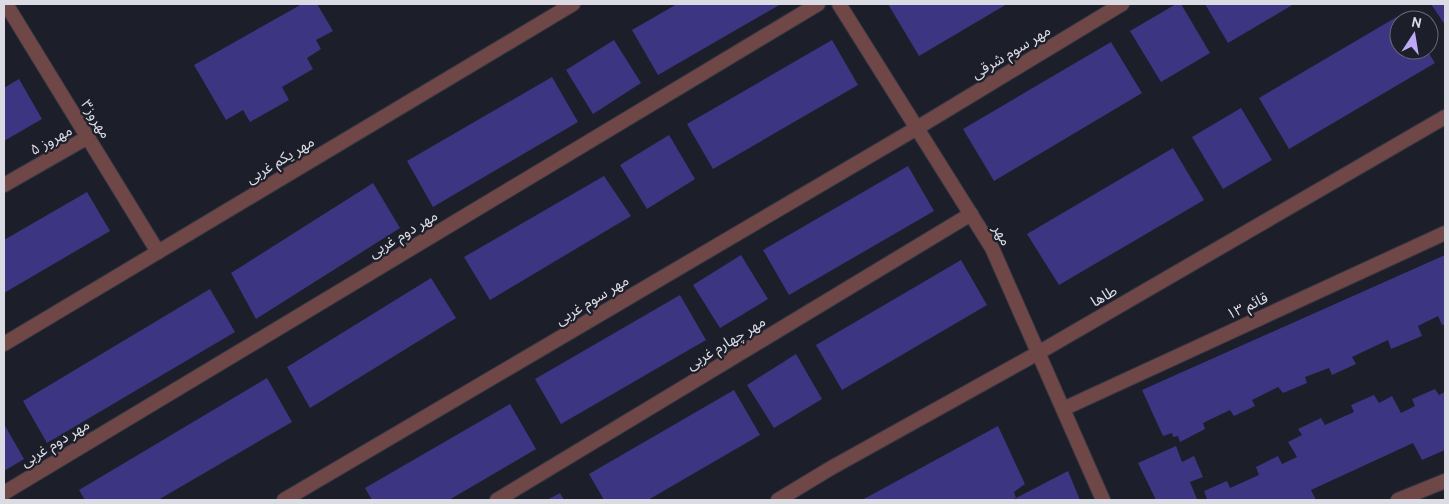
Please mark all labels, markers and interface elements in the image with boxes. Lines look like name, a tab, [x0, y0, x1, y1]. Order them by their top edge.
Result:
north arrow	[1389, 10, 1439, 60]
text: N	[1410, 12, 1423, 32]
street label: مهر سوم شرقی	[968, 21, 1055, 84]
street label: مهروز۳	[77, 96, 115, 142]
street label: مهروز ۵	[27, 121, 75, 159]
street label: مهر یکم غربی	[242, 133, 319, 189]
street label: مهر دوم غربی	[365, 206, 442, 263]
street label: مهر	[988, 220, 1015, 249]
street label: مهر سوم غربی	[552, 271, 633, 331]
street label: طاها	[1088, 281, 1120, 311]
street label: قائم ۱۳	[1223, 288, 1272, 325]
street label: مهر چهارم غربی	[683, 312, 770, 375]
street label: مهر دوم غربی	[17, 415, 94, 472]

